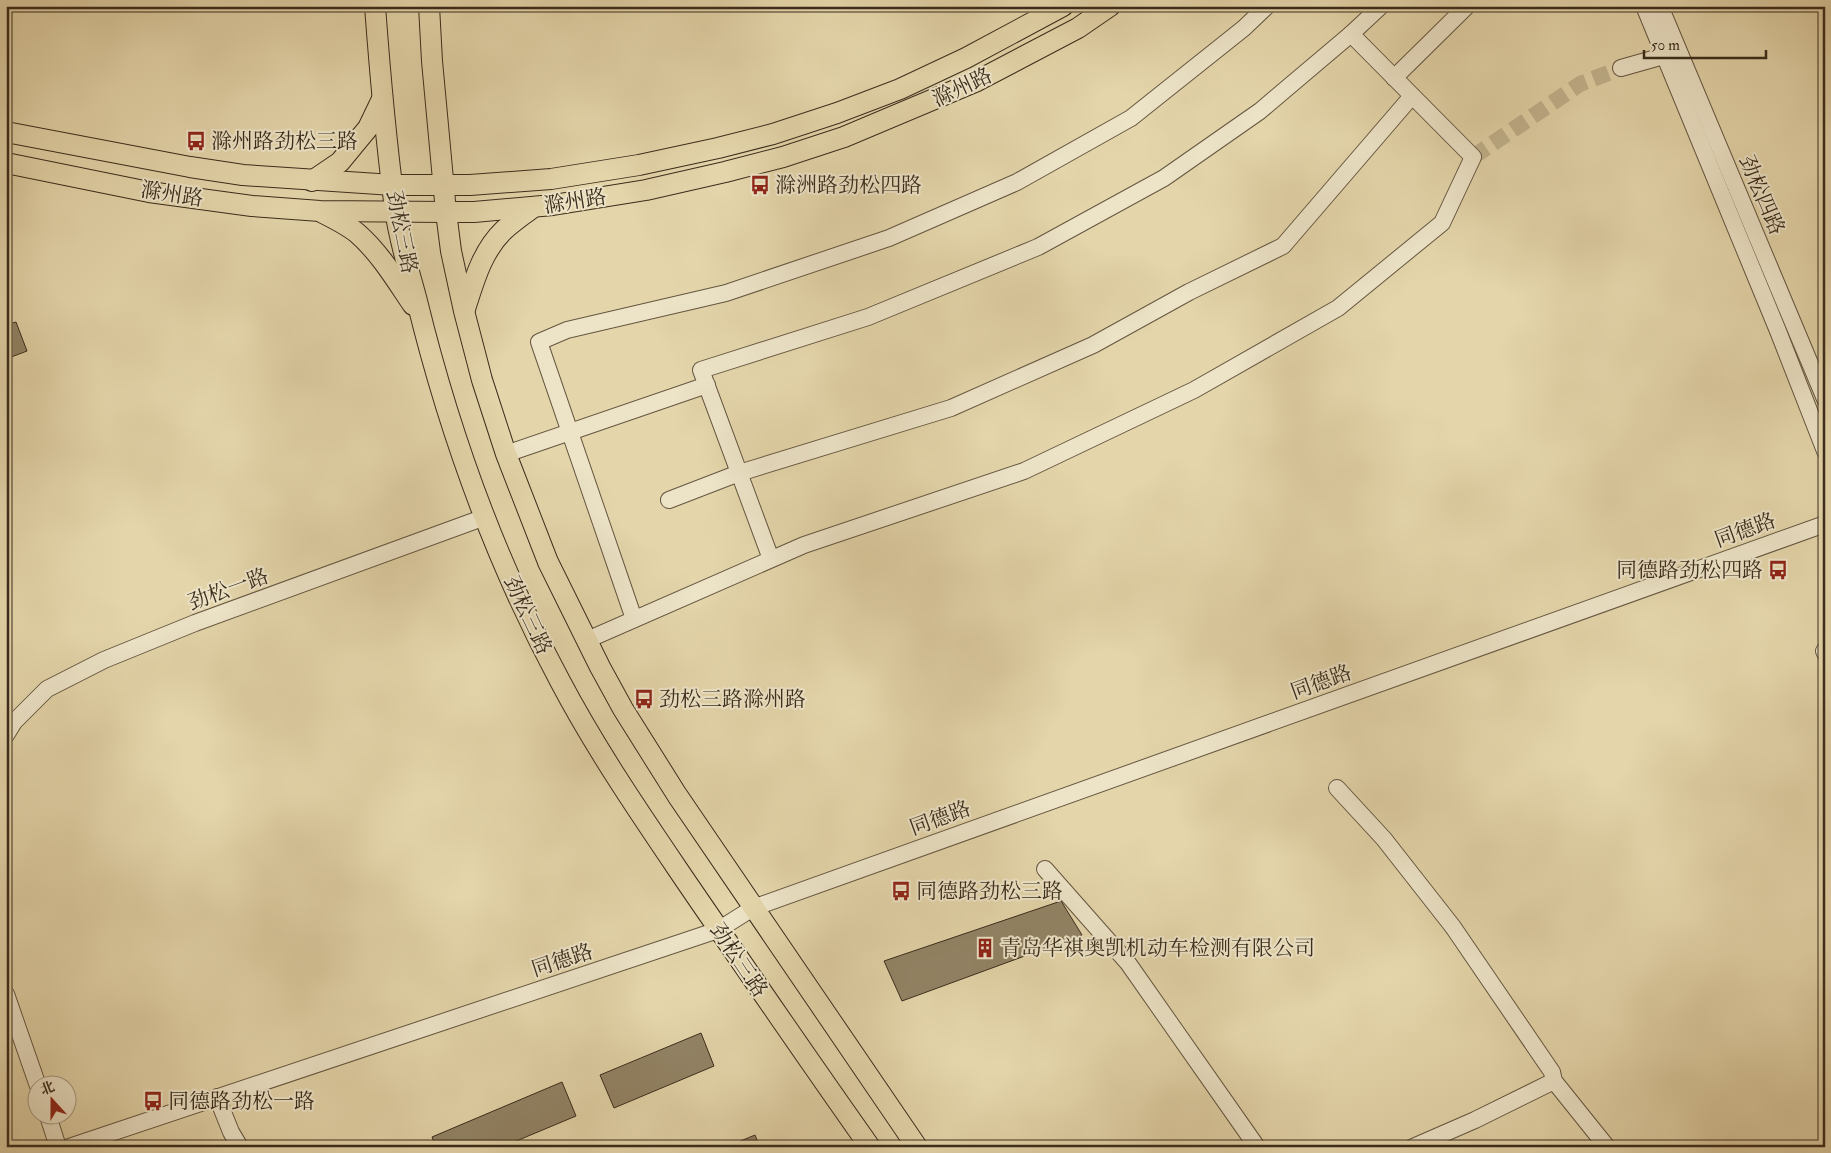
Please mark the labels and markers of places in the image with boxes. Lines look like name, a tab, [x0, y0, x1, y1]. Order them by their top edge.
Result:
place label: 滁州路劲松三路	[211, 128, 358, 155]
bus stop icon: 滁州路劲松三路	[185, 130, 207, 152]
place label: 滁洲路劲松四路	[775, 172, 922, 199]
bus stop icon: 滁洲路劲松四路	[749, 174, 771, 196]
place label: 同德路劲松四路	[1616, 557, 1763, 584]
bus stop icon: 同德路劲松四路	[1767, 559, 1789, 581]
place label: 劲松三路滁州路	[659, 686, 806, 713]
bus stop icon: 劲松三路滁州路	[633, 688, 655, 710]
place label: 同德路劲松三路	[916, 878, 1063, 905]
bus stop icon: 同德路劲松三路	[890, 880, 912, 902]
place label: 青岛华祺奥凯机动车检测有限公司	[1000, 935, 1315, 962]
building icon: 青岛华祺奥凯机动车检测有限公司	[974, 937, 996, 959]
place label: 同德路劲松一路	[168, 1088, 315, 1115]
bus stop icon: 同德路劲松一路	[142, 1090, 164, 1112]

